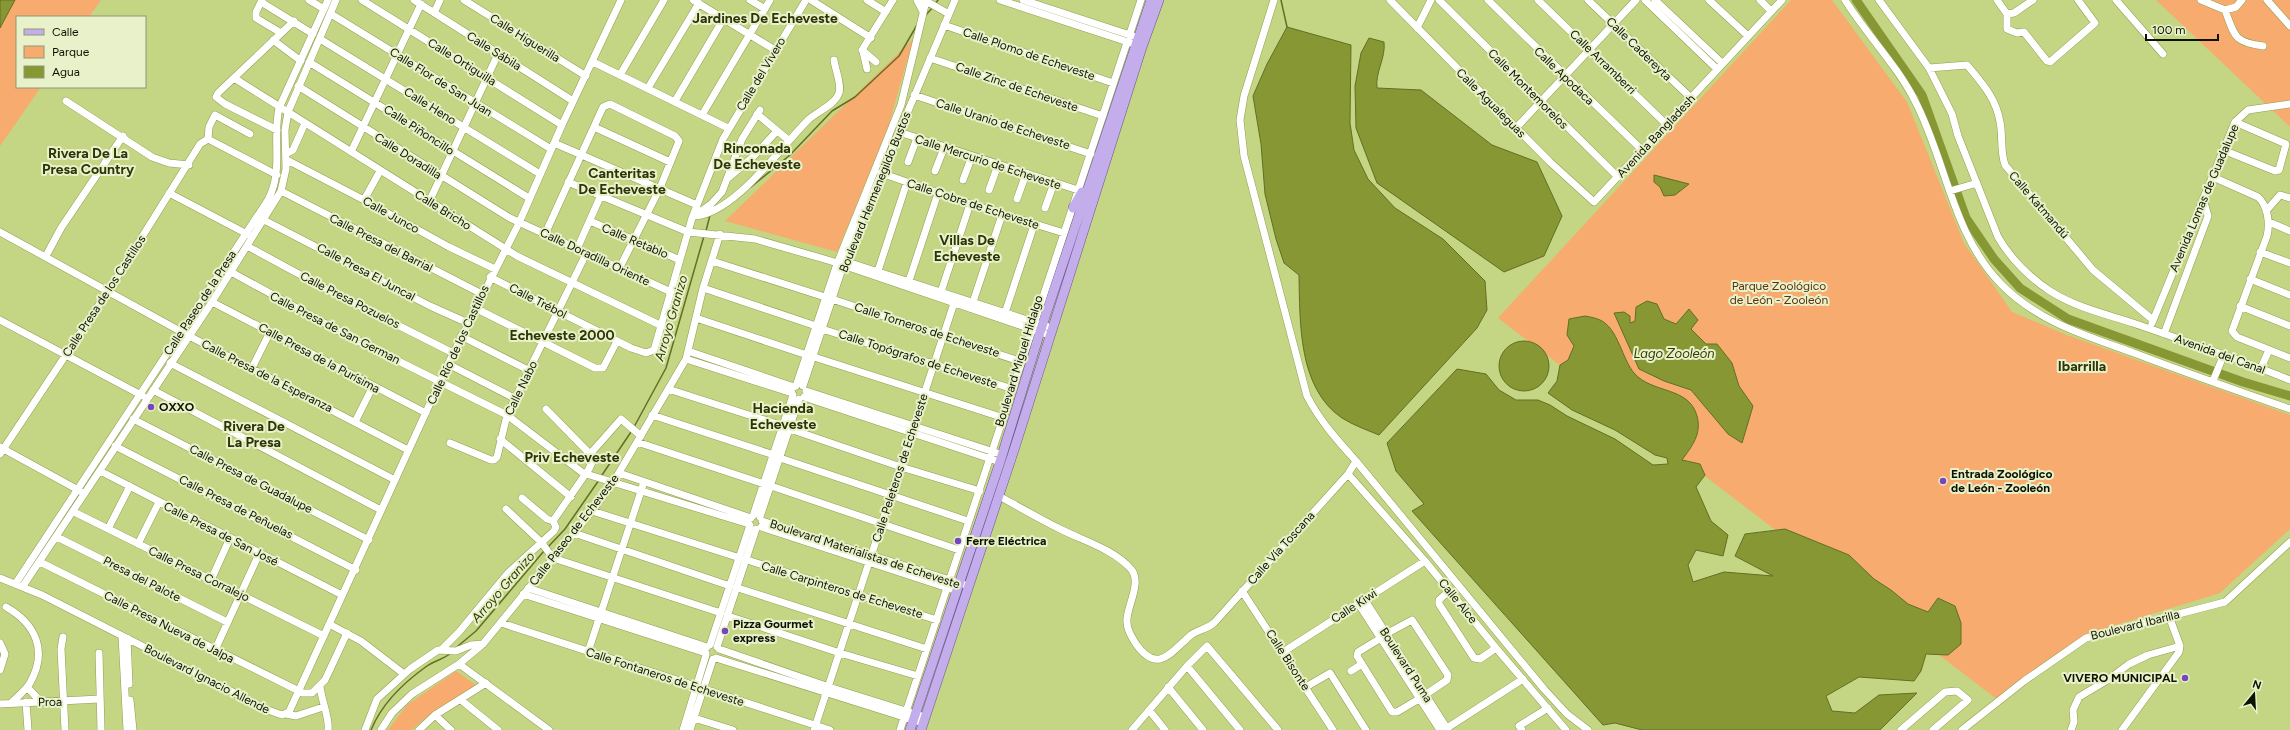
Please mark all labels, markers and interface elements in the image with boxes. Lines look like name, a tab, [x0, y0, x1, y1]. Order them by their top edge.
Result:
district label: Jardines De Echeveste	[692, 10, 838, 27]
street label: Calle Higuerilla	[487, 11, 563, 65]
street label: Calle Cadereyta	[1603, 14, 1675, 84]
legend	[16, 16, 146, 88]
scale bar	[2146, 16, 2218, 42]
text: 100 m	[2152, 23, 2186, 37]
text: Calle	[52, 25, 79, 39]
street label: Calle Plomo de Echeveste	[961, 25, 1097, 83]
street label: Calle Arramberri	[1567, 27, 1639, 97]
street label: Calle Sábila	[464, 29, 524, 73]
street label: Calle Ortiguilla	[425, 35, 499, 89]
street label: Calle del Vivero	[733, 35, 789, 113]
street label: Calle Apodaca	[1531, 44, 1597, 108]
text: Parque	[52, 45, 90, 59]
street label: Calle Flor de San Juan	[387, 45, 495, 119]
street label: Calle Montemorelos	[1485, 46, 1571, 132]
street label: Calle Zinc de Echeveste	[954, 59, 1081, 115]
text: Agua	[52, 65, 80, 79]
street label: Calle Agualeguas	[1453, 65, 1529, 141]
street label: Calle Heno	[401, 84, 459, 128]
street label: Avenida Bangladesh	[1614, 91, 1698, 180]
street label: Calle Uranio de Echeveste	[934, 96, 1072, 152]
street label: Calle Piñoncillo	[381, 102, 457, 158]
street label: Boulevard Hermenegildo Bustos	[836, 109, 914, 274]
street label: Avenida Lomas de Guadalupe	[2167, 122, 2242, 274]
street label: Calle Doradilla	[372, 130, 444, 182]
street label: Calle Mercurio de Echeveste	[913, 132, 1063, 192]
district label: Rinconada De Echeveste	[713, 140, 801, 173]
district label: Rivera De La Presa Country	[42, 145, 135, 178]
district label: Canteritas De Echeveste	[578, 165, 666, 198]
street label: Calle Katmandú	[2006, 169, 2072, 241]
street label: Calle Cobre de Echeveste	[905, 176, 1041, 232]
street label: Calle Bricho	[412, 187, 474, 233]
street label: Calle Junco	[360, 194, 422, 236]
street label: Calle Presa del Barrial	[327, 211, 435, 275]
street label: Calle Retablo	[600, 221, 670, 261]
street label: Calle Doradilla Oriente	[538, 225, 653, 289]
street label: Calle Presa de los Castillos	[59, 232, 149, 359]
district label: Villas De Echeveste	[934, 232, 1000, 265]
street label: Calle Presa El Juncal	[314, 240, 418, 304]
street label: Calle Paseo de la Presa	[161, 248, 239, 358]
street label: Calle Presa Pozuelos	[298, 269, 402, 331]
water label: Arroyo Granizo	[651, 273, 691, 364]
park label: Parque Zoológico de León - Zooleón	[1730, 279, 1828, 307]
street label: Calle Trébol	[507, 280, 569, 322]
street label: Calle Río de los Castillos	[424, 283, 492, 407]
street label: Calle Presa de San German	[268, 289, 403, 367]
street label: Boulevard Miguel Hidalgo	[992, 294, 1046, 428]
street label: Calle Torneros de Echeveste	[853, 300, 1002, 360]
street label: Calle Presa de la Purísima	[256, 320, 382, 396]
district label: Echeveste 2000	[509, 327, 615, 344]
street label: Calle Topógrafos de Echeveste	[837, 327, 1000, 391]
street label: Avenida del Canal	[2173, 331, 2267, 377]
street label: Calle Presa de la Esperanza	[199, 337, 335, 415]
water label: Lago Zooleón	[1633, 346, 1715, 361]
street label: Calle Nabo	[502, 358, 540, 418]
district label: Ibarrilla	[2058, 358, 2106, 375]
street label: Calle Peleteros de Echeveste	[869, 392, 931, 544]
place label: OXXO	[159, 400, 195, 414]
district label: Hacienda Echeveste	[750, 400, 816, 433]
marker: OXXO	[146, 402, 156, 412]
district label: Rivera De La Presa	[223, 418, 285, 451]
street label: Calle Presa de Guadalupe	[187, 442, 315, 516]
district label: Priv Echeveste	[525, 449, 620, 466]
place label: Entrada Zoológico de León - Zooleón	[1951, 467, 2052, 495]
street label: Calle Paseo de Echeveste	[526, 471, 622, 588]
street label: Calle Presa de Peñuelas	[177, 472, 296, 542]
marker: Entrada Zoológico de León - Zooleón	[1938, 476, 1948, 486]
street label: Calle Presa de San José	[161, 499, 281, 569]
street label: Calle Vía Toscana	[1244, 509, 1318, 587]
street label: Boulevard Materialistas de Echeveste	[768, 517, 962, 592]
place label: Ferre Eléctrica	[966, 534, 1047, 548]
marker: Ferre Eléctrica	[953, 536, 963, 546]
street label: Calle Presa Corralejo	[146, 543, 252, 605]
water label: Arroyo Granizo	[468, 548, 538, 626]
street label: Presa del Palote	[101, 553, 183, 605]
street label: Calle Carpinteros de Echeveste	[760, 559, 925, 621]
street label: Calle Alce	[1436, 576, 1481, 626]
street label: Calle Kiwi	[1328, 586, 1380, 626]
street label: Calle Presa Nueva de Jalpa	[102, 588, 236, 666]
street label: Boulevard Ibarilla	[2089, 607, 2181, 643]
place label: Pizza Gourmet express	[733, 617, 813, 645]
street label: Boulevard Puma	[1377, 625, 1435, 705]
marker: Pizza Gourmet express	[720, 626, 730, 636]
street label: Calle Bisonte	[1263, 627, 1313, 694]
street label: Boulevard Ignacio Allende	[142, 641, 272, 717]
street label: Calle Fontaneros de Echeveste	[584, 645, 746, 709]
place label: VIVERO MUNICIPAL	[2063, 671, 2178, 685]
marker: VIVERO MUNICIPAL	[2180, 673, 2190, 683]
north arrow	[2234, 674, 2274, 714]
text: N	[2251, 677, 2263, 692]
street label: Proa	[38, 695, 62, 709]

